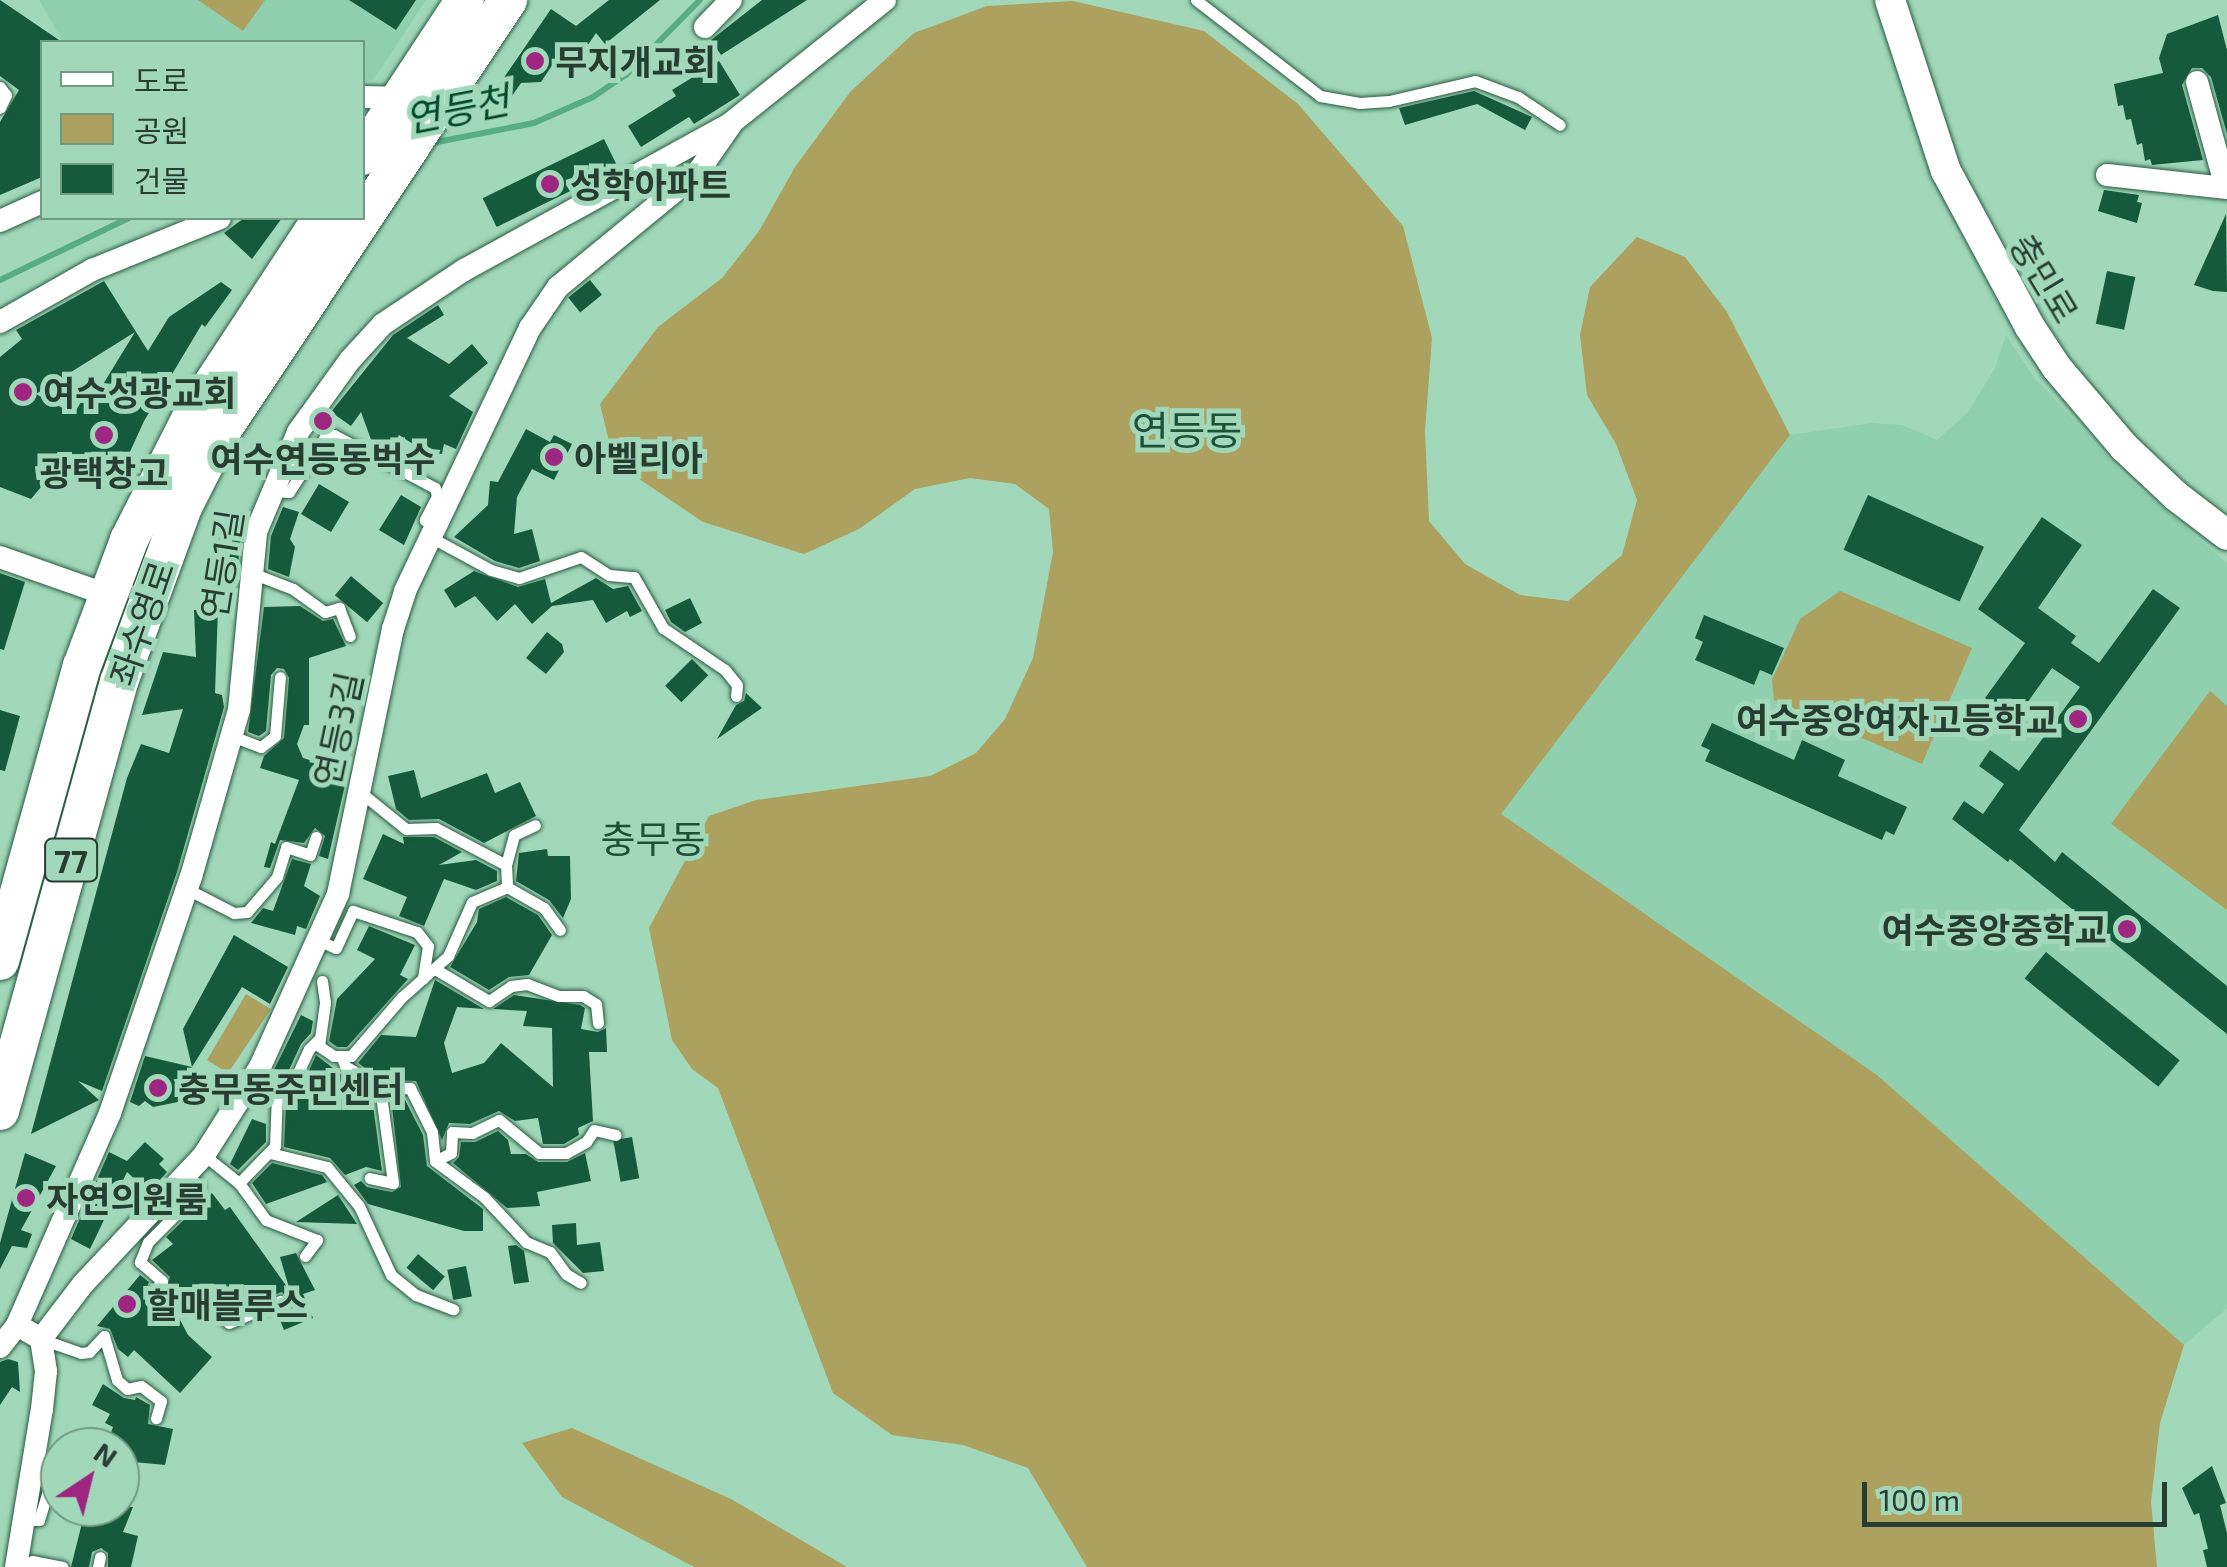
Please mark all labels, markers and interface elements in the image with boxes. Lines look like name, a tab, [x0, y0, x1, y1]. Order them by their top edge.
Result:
legend	[40, 40, 365, 220]
place label: 무지개교회	[555, 40, 716, 82]
marker: 무지개교회	[524, 50, 546, 72]
text: 도로	[134, 62, 189, 98]
water label: 연등천	[401, 77, 513, 141]
text: 공원	[134, 112, 189, 148]
text: 건물	[134, 162, 189, 198]
place label: 성학아파트	[570, 163, 731, 205]
marker: 성학아파트	[539, 173, 561, 195]
street label: 충민로	[2002, 226, 2088, 330]
place label: 여수성광교회	[43, 371, 236, 413]
marker: 여수성광교회	[12, 381, 34, 403]
district label: 연등동	[1132, 405, 1242, 453]
marker: 여수연등동벅수	[312, 410, 334, 432]
marker: 광택창고	[93, 424, 115, 446]
place label: 아벨리아	[574, 436, 703, 478]
place label: 여수연등동벅수	[210, 437, 436, 479]
marker: 아벨리아	[543, 446, 565, 468]
place label: 광택창고	[40, 451, 168, 493]
street label: 연등1길	[192, 506, 250, 622]
street label: 좌수영로	[100, 555, 182, 691]
street label: 연등3길	[304, 668, 370, 790]
place label: 여수중앙여자고등학교	[1736, 698, 2058, 740]
marker: 여수중앙여자고등학교	[2067, 708, 2089, 730]
district label: 충무동	[601, 816, 705, 862]
road number: 77	[44, 833, 98, 887]
place label: 여수중앙중학교	[1882, 908, 2107, 950]
marker: 여수중앙중학교	[2116, 918, 2138, 940]
place label: 충무동주민센터	[178, 1067, 403, 1109]
marker: 충무동주민센터	[147, 1077, 169, 1099]
place label: 자연의원룸	[46, 1177, 207, 1219]
marker: 자연의원룸	[15, 1187, 37, 1209]
place label: 할매블루스	[147, 1283, 308, 1325]
marker: 할매블루스	[116, 1293, 138, 1315]
north arrow	[40, 1427, 140, 1527]
text: N	[88, 1434, 124, 1474]
scale bar	[1867, 1462, 2172, 1524]
text: 100 m	[1879, 1481, 1960, 1517]

